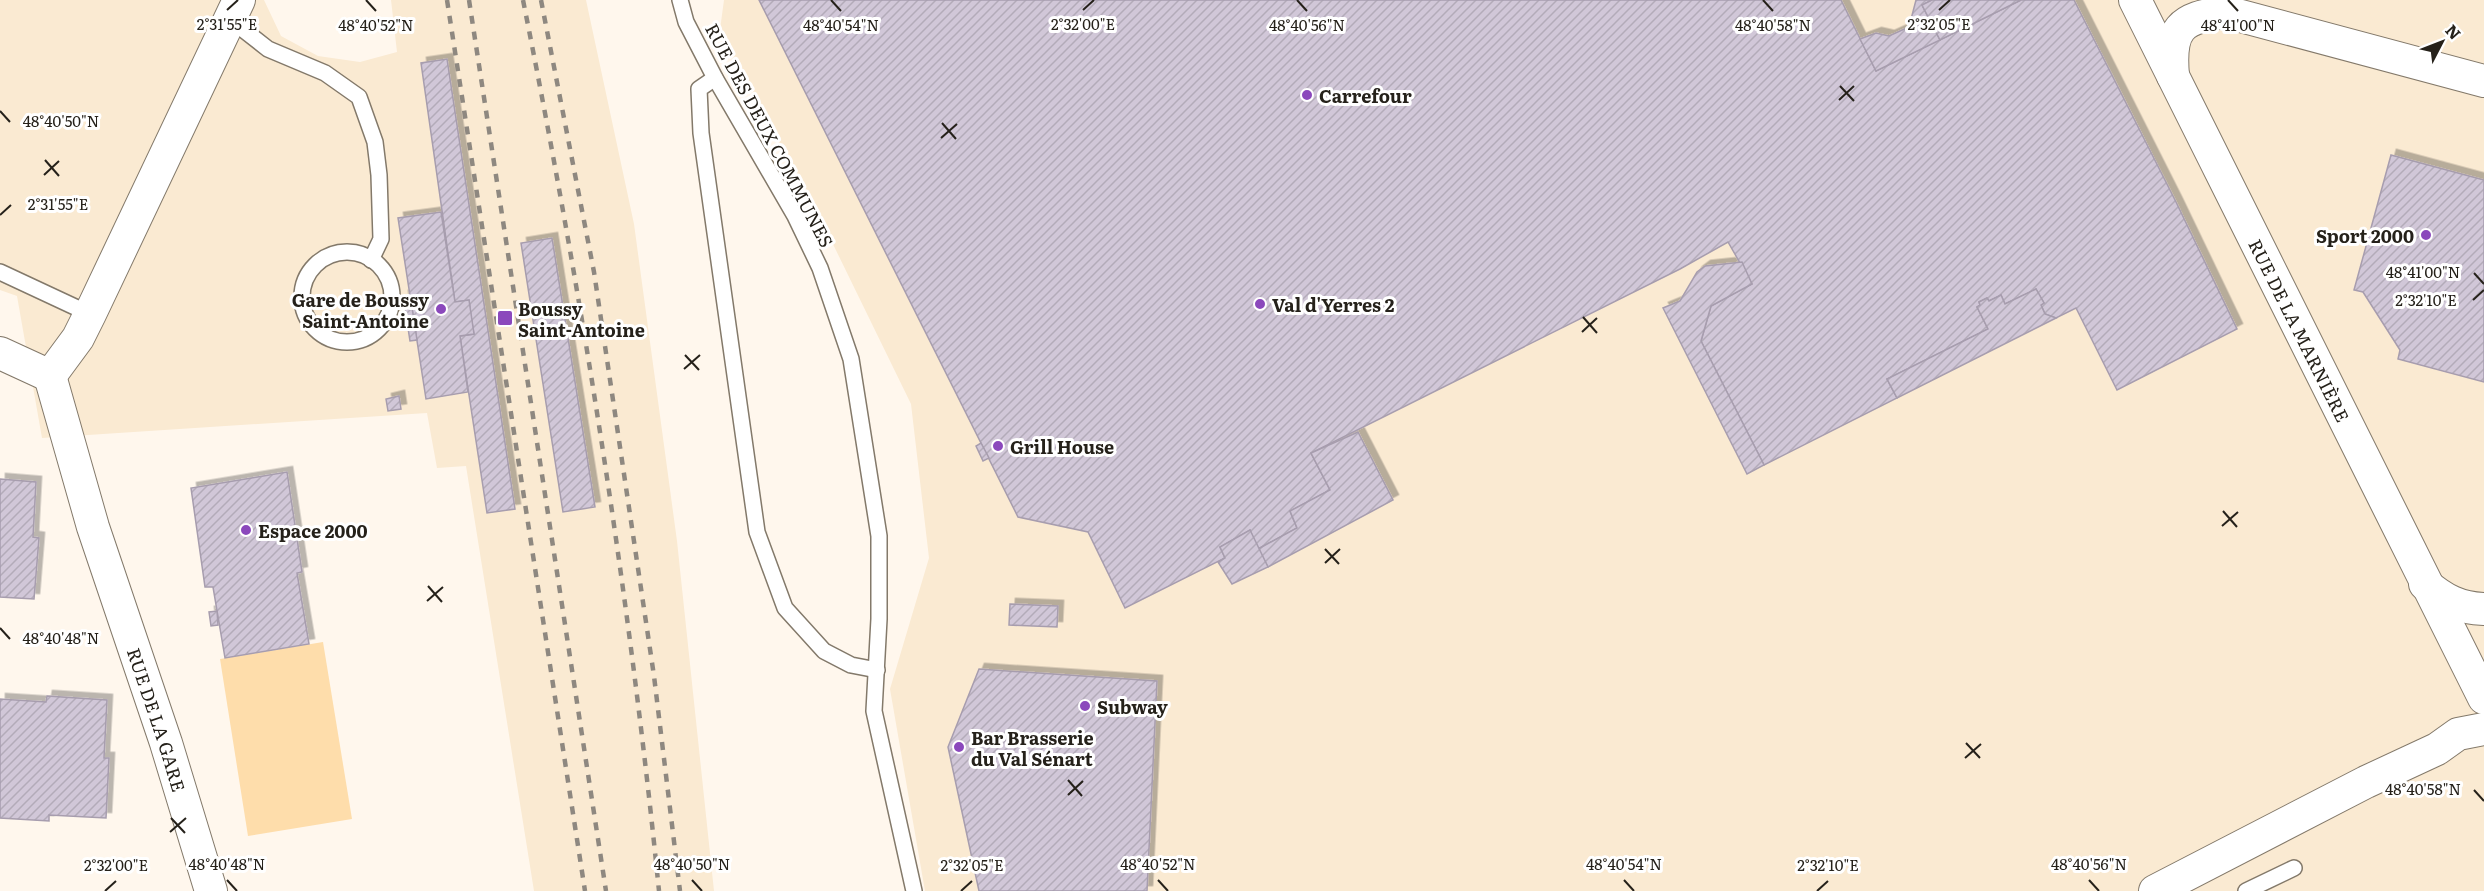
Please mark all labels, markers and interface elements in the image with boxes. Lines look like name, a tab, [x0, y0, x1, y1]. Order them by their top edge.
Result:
text: 2°31'55"E	[197, 12, 257, 35]
text: 2°32'00"E	[1051, 12, 1115, 35]
text: 2°32'05"E	[1908, 12, 1971, 35]
north arrow	[2412, 12, 2472, 72]
text: 48°40'52"N	[338, 13, 414, 36]
text: 48°40'54"N	[803, 13, 879, 36]
text: 48°40'56"N	[1269, 13, 1345, 36]
text: 48°40'58"N	[1735, 13, 1811, 36]
text: 48°41'00"N	[2201, 13, 2275, 36]
street label: RUE DES DEUX COMMUNES	[699, 18, 841, 252]
text: N	[2440, 18, 2467, 44]
place label: Carrefour	[1319, 82, 1412, 109]
marker: Carrefour	[1300, 88, 1314, 102]
text: 48°40'50"N	[23, 109, 99, 132]
text: 2°31'55"E	[28, 192, 88, 215]
place label: Sport 2000	[2316, 222, 2414, 249]
marker: Sport 2000	[2419, 228, 2433, 242]
street label: RUE DE LA MARNIÈRE	[2243, 234, 2357, 426]
text: 48°41'00"N	[2386, 260, 2460, 283]
place label: Gare de Boussy Saint-Antoine	[292, 286, 429, 334]
text: 2°32'10"E	[2395, 288, 2457, 311]
place label: Val d'Yerres 2	[1272, 291, 1395, 318]
place label: Boussy Saint-Antoine	[518, 295, 645, 343]
marker: Val d'Yerres 2	[1253, 297, 1267, 311]
marker: Gare de Boussy Saint-Antoine	[434, 302, 448, 316]
marker: Boussy Saint-Antoine	[496, 309, 514, 327]
place label: Grill House	[1010, 433, 1114, 460]
marker: Grill House	[991, 439, 1005, 453]
place label: Espace 2000	[258, 517, 368, 544]
marker: Espace 2000	[239, 523, 253, 537]
text: 48°40'48"N	[23, 626, 99, 649]
street label: RUE DE LA GARE	[121, 644, 193, 795]
place label: Subway	[1097, 693, 1168, 720]
marker: Subway	[1078, 699, 1092, 713]
place label: Bar Brasserie du Val Sénart	[971, 724, 1094, 772]
marker: Bar Brasserie du Val Sénart	[952, 740, 966, 754]
text: 48°40'58"N	[2385, 777, 2461, 800]
text: 48°40'48"N	[189, 852, 265, 875]
text: 48°40'50"N	[654, 852, 730, 875]
text: 48°40'52"N	[1120, 852, 1196, 875]
text: 48°40'54"N	[1586, 852, 1662, 875]
text: 48°40'56"N	[2051, 852, 2127, 875]
text: 2°32'00"E	[84, 853, 148, 876]
text: 2°32'05"E	[941, 853, 1004, 876]
text: 2°32'10"E	[1797, 853, 1859, 876]

